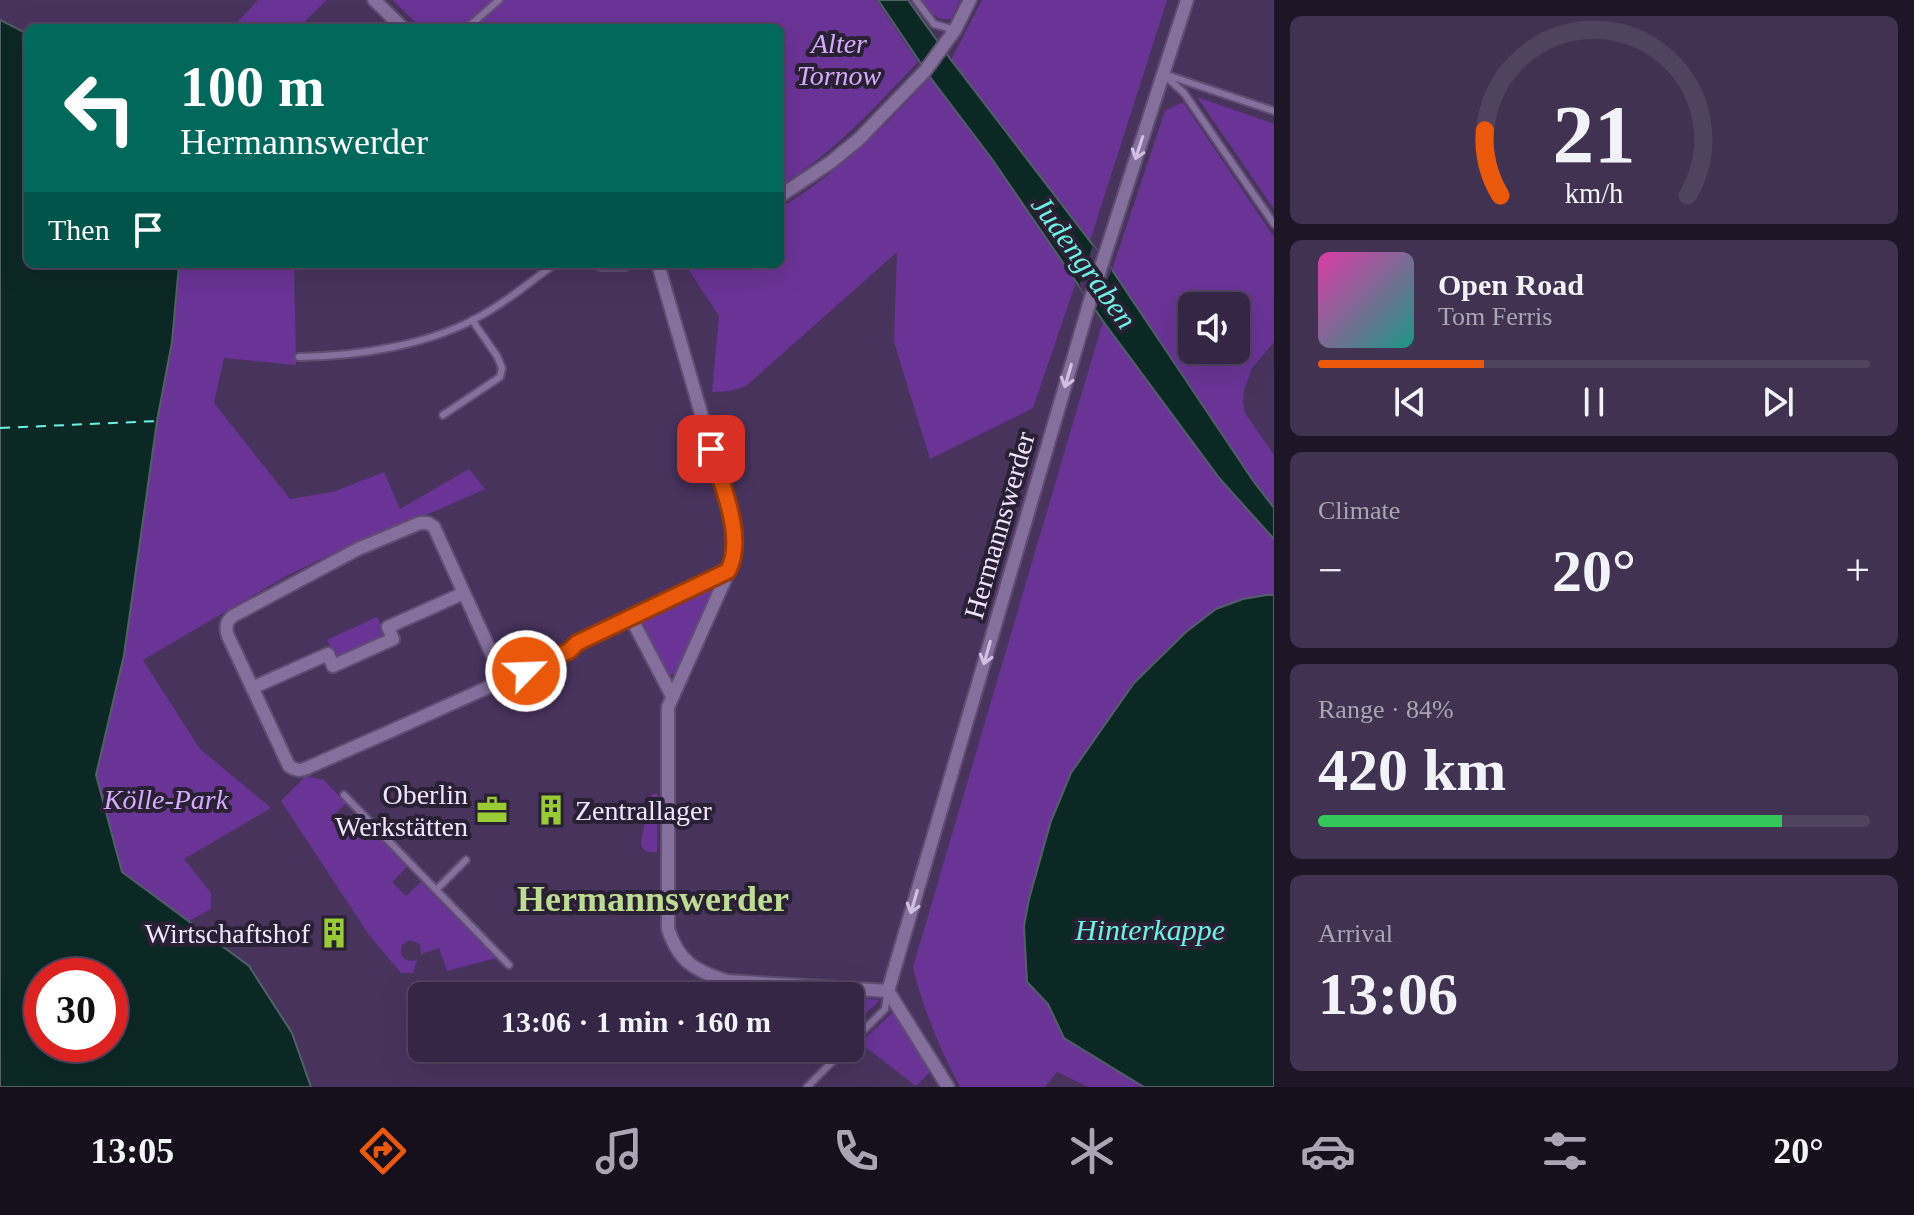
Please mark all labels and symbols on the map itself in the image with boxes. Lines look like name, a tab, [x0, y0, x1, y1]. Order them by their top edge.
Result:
park label: Alter Tornow	[797, 28, 882, 91]
one-way arrow	[1131, 135, 1146, 160]
water label: Judengraben	[1025, 189, 1144, 335]
one-way arrow	[1060, 363, 1075, 389]
pin	[677, 415, 745, 483]
street label: Hermannswerder	[958, 428, 1041, 622]
position arrow	[484, 629, 568, 713]
one-way arrow	[979, 639, 994, 665]
place label: Oberlin Werkstätten	[335, 779, 468, 842]
park label: Kölle-Park	[103, 784, 229, 815]
office icon: Oberlin Werkstätten	[475, 793, 509, 827]
building icon: Zentrallager	[534, 793, 568, 827]
place label: Zentrallager	[575, 795, 712, 826]
district label: Hermannswerder	[517, 879, 789, 919]
one-way arrow	[906, 889, 920, 914]
water label: Hinterkappe	[1074, 913, 1225, 946]
building icon: Wirtschaftshof	[317, 916, 351, 950]
place label: Wirtschaftshof	[145, 918, 311, 949]
speed limit sign: 30	[24, 958, 128, 1062]

